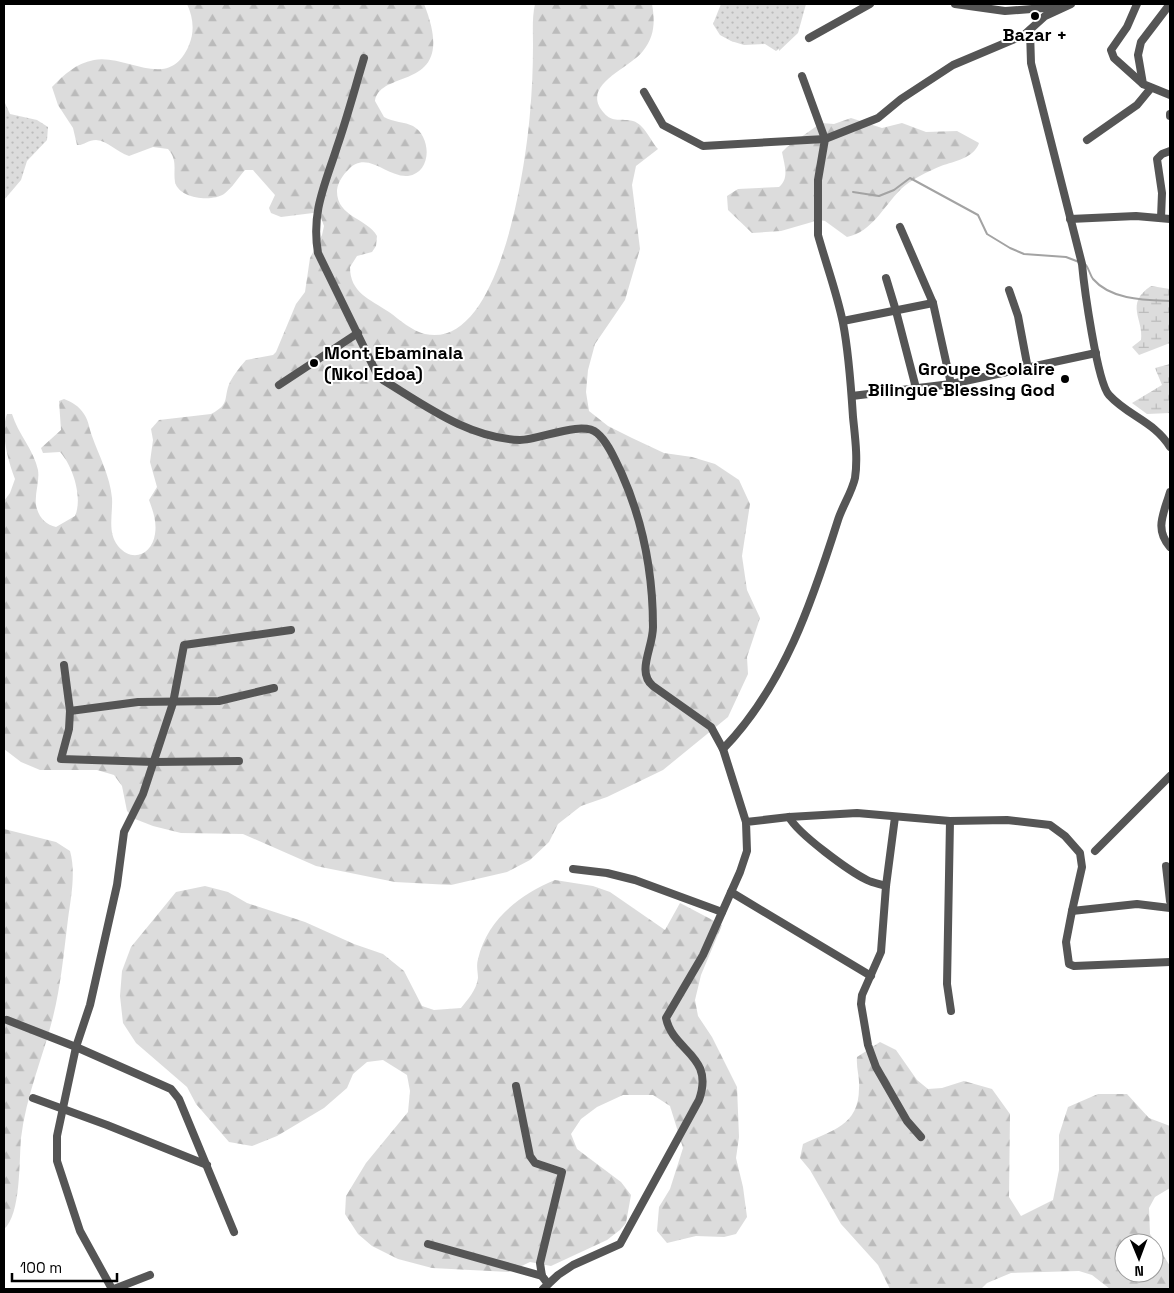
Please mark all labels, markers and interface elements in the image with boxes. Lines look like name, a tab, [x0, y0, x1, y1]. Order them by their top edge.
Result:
marker: Bazar +	[1029, 10, 1041, 22]
place label: Bazar +	[1003, 23, 1067, 46]
place label: Mont Ebaminala (Nkol Edoa)	[324, 341, 464, 385]
marker: Mont Ebaminala (Nkol Edoa)	[308, 357, 320, 369]
place label: Groupe Scolaire Bilingue Blessing God	[868, 357, 1055, 401]
marker: Groupe Scolaire Bilingue Blessing God	[1059, 373, 1071, 385]
north arrow	[1114, 1233, 1164, 1283]
scale bar	[12, 1250, 118, 1282]
text: 100 m	[20, 1258, 62, 1277]
text: N	[1134, 1262, 1144, 1280]

